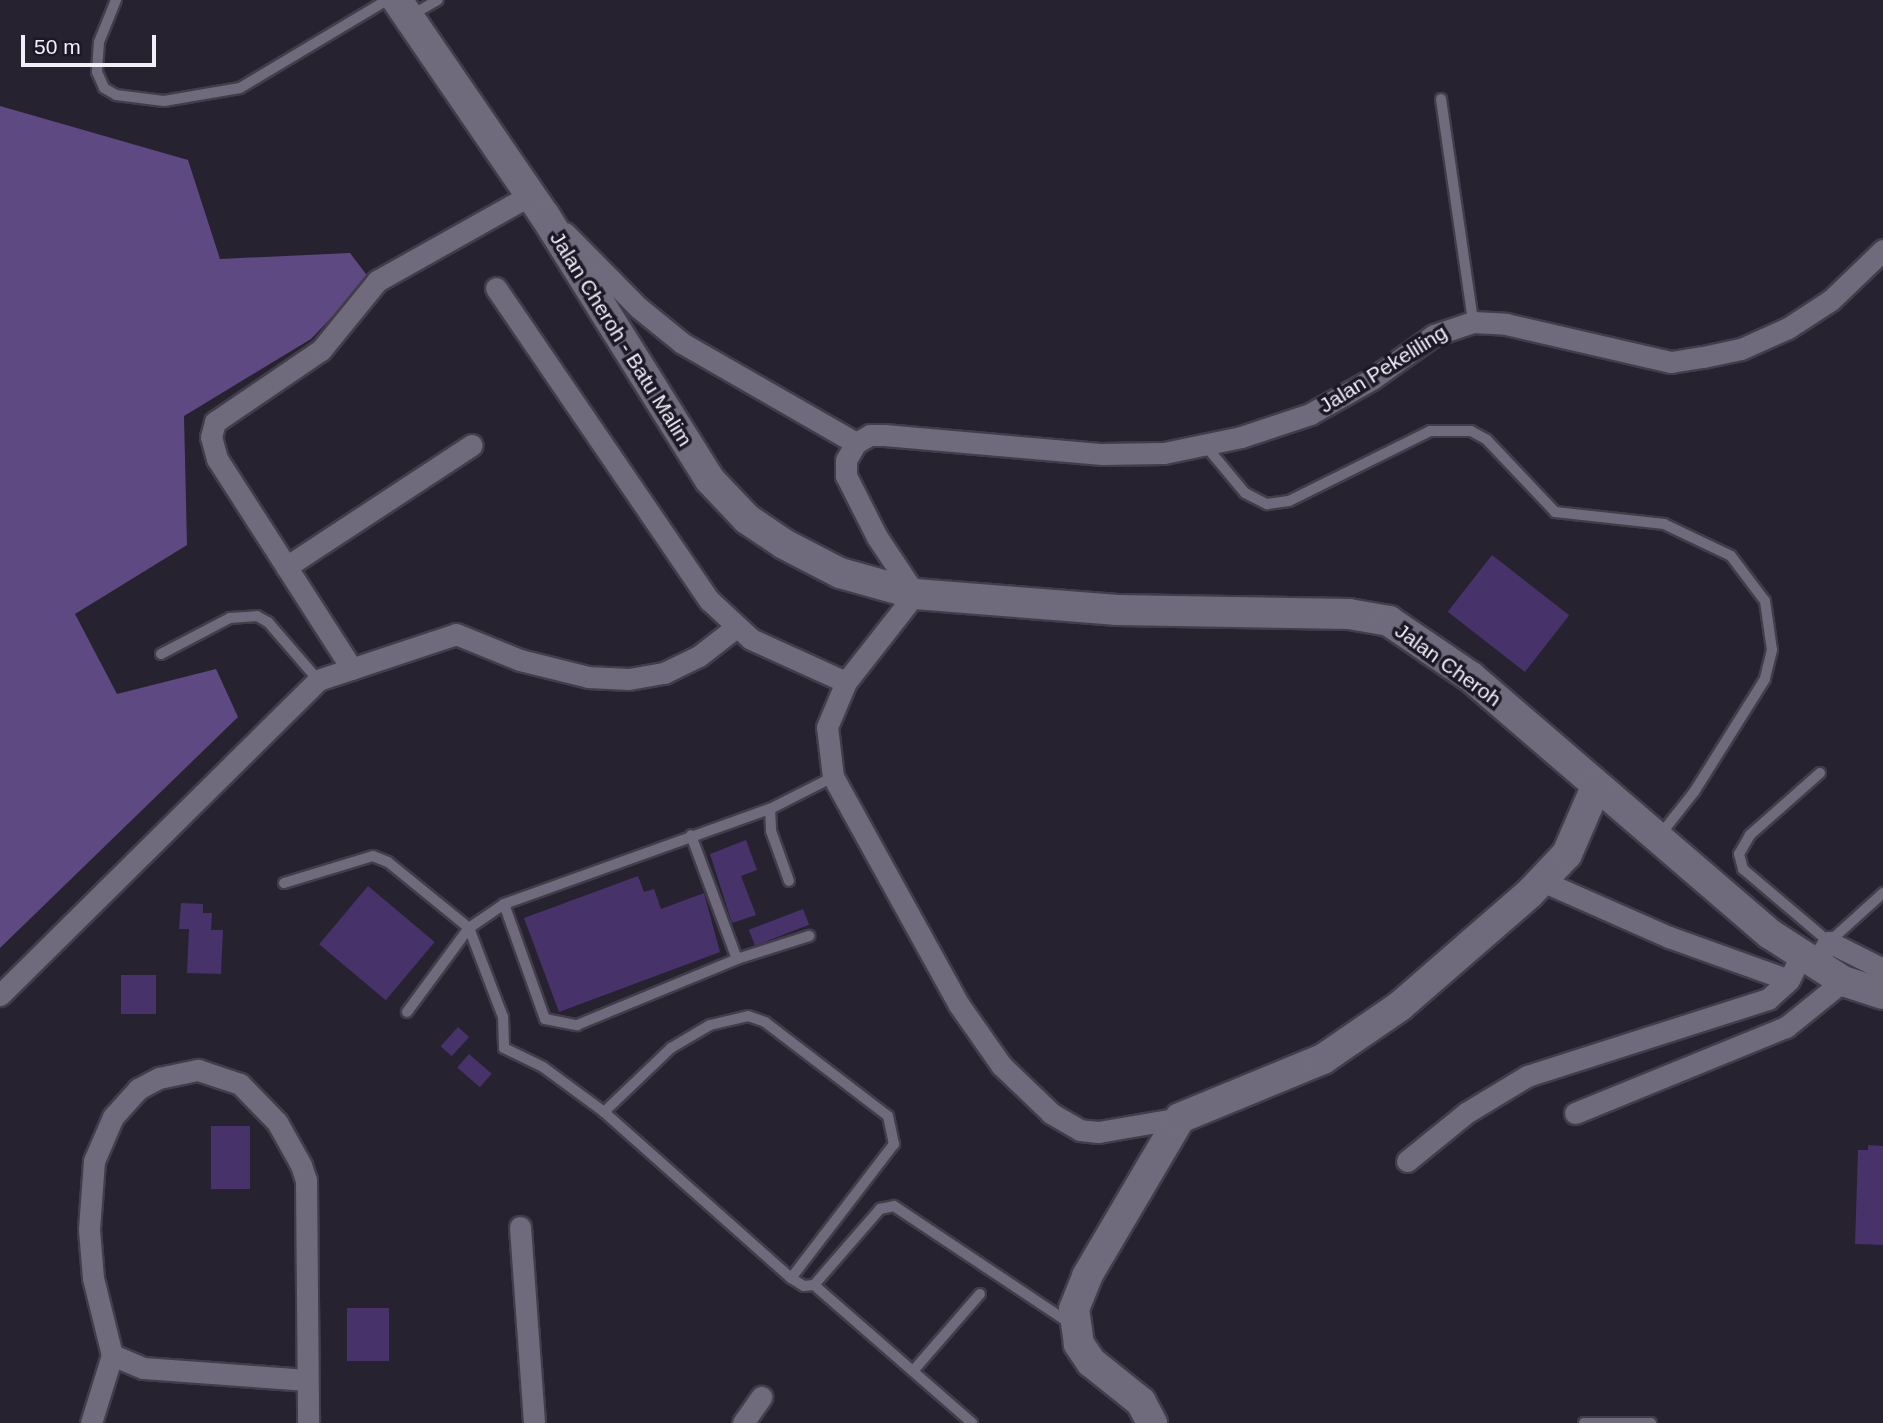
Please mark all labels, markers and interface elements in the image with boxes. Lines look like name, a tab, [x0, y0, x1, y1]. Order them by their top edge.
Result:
scale bar	[24, 21, 159, 65]
text: 50 m	[34, 35, 81, 58]
street label: Jalan Cheroh - Batu Malim	[544, 227, 698, 451]
street label: Jalan Pekeliling	[1314, 320, 1452, 418]
street label: Jalan Cheroh	[1390, 618, 1506, 712]

